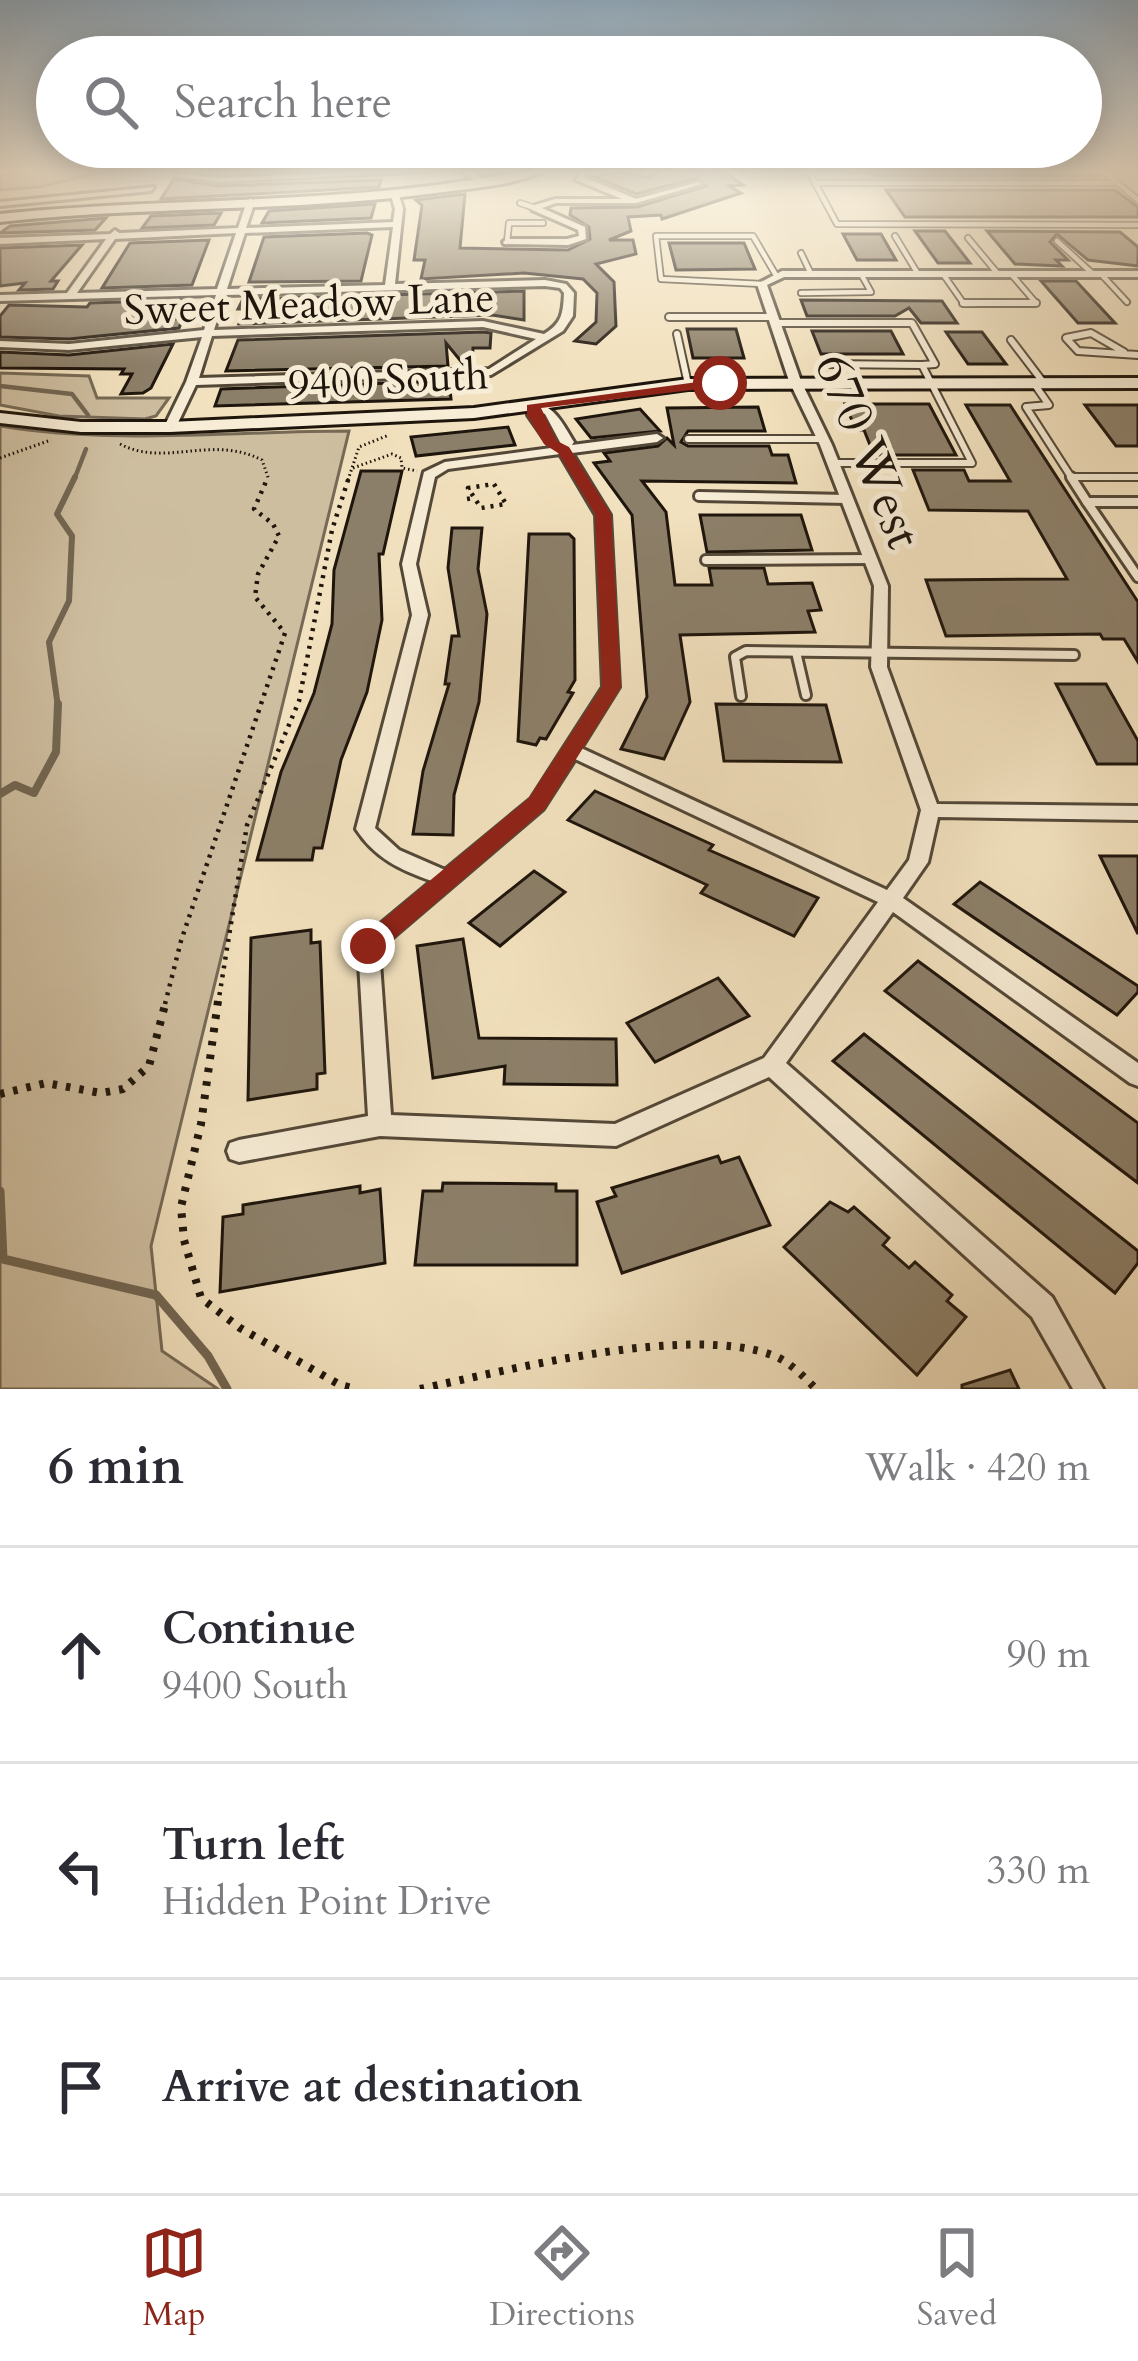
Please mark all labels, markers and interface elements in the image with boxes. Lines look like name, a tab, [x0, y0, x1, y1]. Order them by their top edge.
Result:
search box	[36, 36, 1102, 168]
icon: search	[78, 69, 144, 135]
text: Search here	[174, 72, 392, 133]
street label: Sweet Meadow Lane	[123, 269, 495, 339]
street label: 670 West	[797, 343, 939, 559]
street label: 9400 South	[286, 346, 490, 414]
route start	[693, 356, 747, 410]
route end	[341, 919, 395, 973]
text: 6 min	[48, 1432, 184, 1502]
text: Walk · 420 m	[865, 1441, 1090, 1494]
text: Continue	[162, 1598, 356, 1659]
icon: ahead	[48, 1622, 114, 1688]
text: 90 m	[1007, 1628, 1090, 1681]
text: 9400 South	[162, 1659, 348, 1712]
text: Turn left	[162, 1814, 344, 1875]
icon: left	[48, 1838, 114, 1904]
text: 330 m	[987, 1844, 1090, 1897]
text: Hidden Point Drive	[162, 1875, 492, 1928]
icon: arrive	[48, 2054, 114, 2120]
text: Arrive at destination	[162, 2056, 582, 2117]
tab: Map	[141, 2220, 207, 2337]
tab: Directions	[489, 2220, 635, 2337]
tab: Saved	[917, 2220, 997, 2337]

